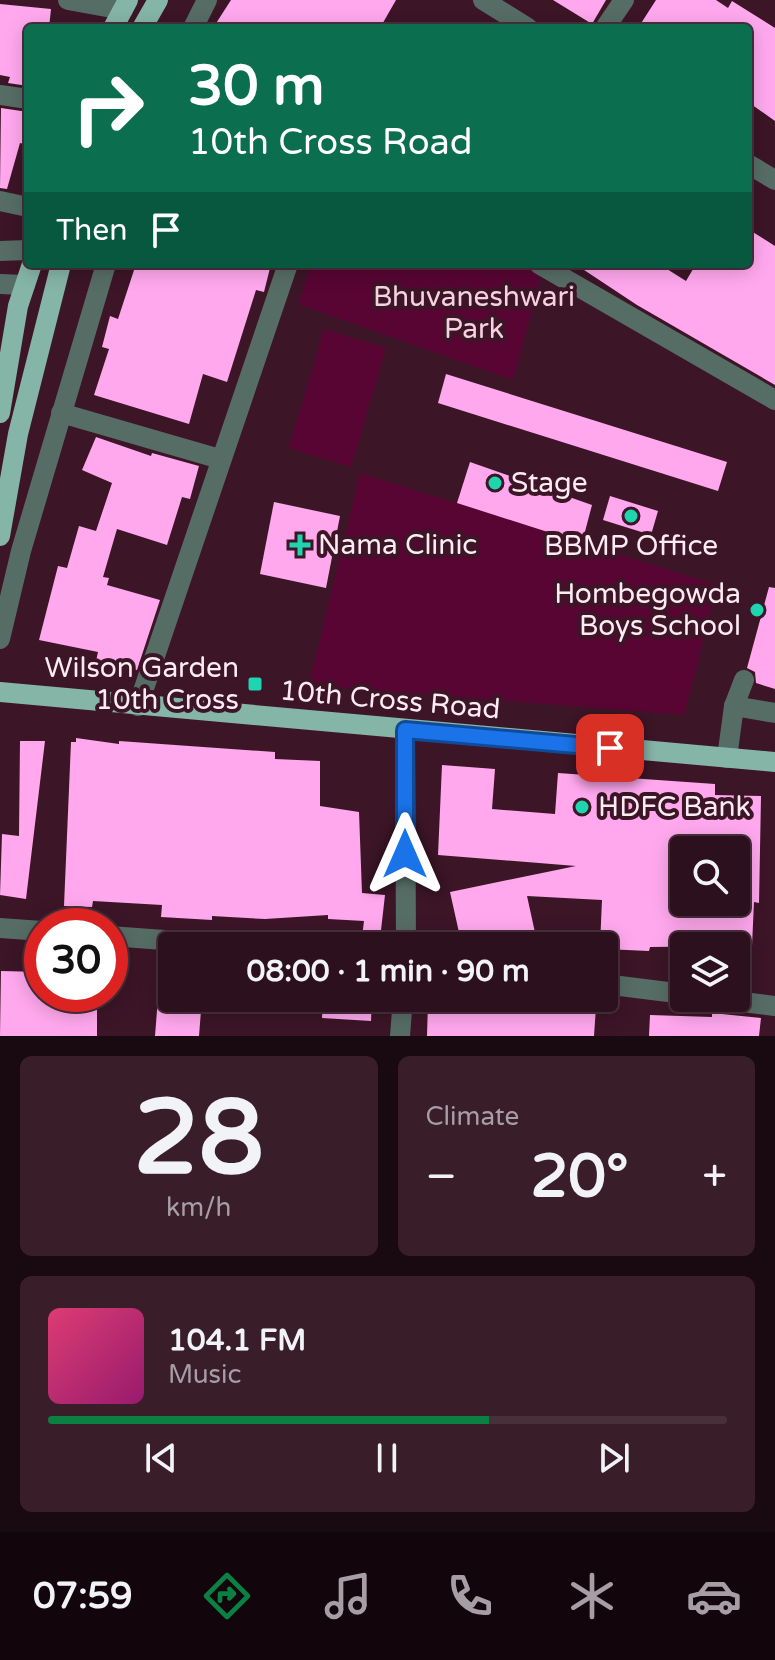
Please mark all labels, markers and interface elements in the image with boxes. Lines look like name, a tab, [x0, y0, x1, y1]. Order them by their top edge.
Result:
text: 30 m	[188, 53, 324, 120]
icon: right	[56, 56, 160, 160]
text: 10th Cross Road	[188, 121, 473, 164]
icon: arrive	[144, 208, 188, 252]
text: Then	[56, 212, 128, 249]
park label: Bhuvaneshwari Park	[373, 280, 575, 346]
place label: Stage	[511, 466, 588, 500]
marker: Stage	[486, 474, 504, 492]
marker: BBMP Office	[622, 507, 640, 525]
place label: Nama Clinic	[318, 528, 477, 562]
place label: BBMP Office	[544, 529, 718, 563]
marker: Nama Clinic	[289, 534, 311, 556]
place label: Hombegowda Boys School	[554, 577, 741, 643]
marker: Hombegowda Boys School	[748, 601, 766, 619]
place label: Wilson Garden 10th Cross	[44, 651, 239, 717]
street label: 10th Cross Road	[278, 673, 502, 727]
marker: Wilson Garden 10th Cross	[246, 675, 264, 693]
pin	[576, 714, 644, 782]
icon: arrive	[588, 726, 632, 770]
place label: HDFC Bank	[598, 790, 751, 824]
marker: HDFC Bank	[573, 798, 591, 816]
position arrow	[363, 812, 447, 896]
map controls	[670, 836, 750, 1012]
button: search	[670, 836, 750, 916]
speed limit sign: 30	[24, 908, 128, 1012]
button: layers	[670, 932, 750, 1012]
text: 08:00 · 1 min · 90 m	[247, 953, 529, 990]
text: 28	[133, 1077, 264, 1202]
text: Climate	[426, 1101, 519, 1132]
text: 20°	[531, 1141, 629, 1213]
text: −	[426, 1151, 457, 1204]
text: +	[702, 1151, 727, 1204]
text: km/h	[166, 1192, 231, 1223]
text: 104.1 FM	[168, 1322, 306, 1359]
text: Music	[168, 1359, 241, 1390]
icon: previous	[139, 1436, 183, 1480]
icon: pause	[365, 1436, 409, 1480]
icon: next	[592, 1436, 636, 1480]
icon: directions	[199, 1568, 255, 1624]
icon: music	[320, 1568, 376, 1624]
icon: phone	[442, 1568, 498, 1624]
icon: climate	[564, 1568, 620, 1624]
icon: car	[686, 1568, 742, 1624]
text: 07:59	[33, 1575, 133, 1618]

